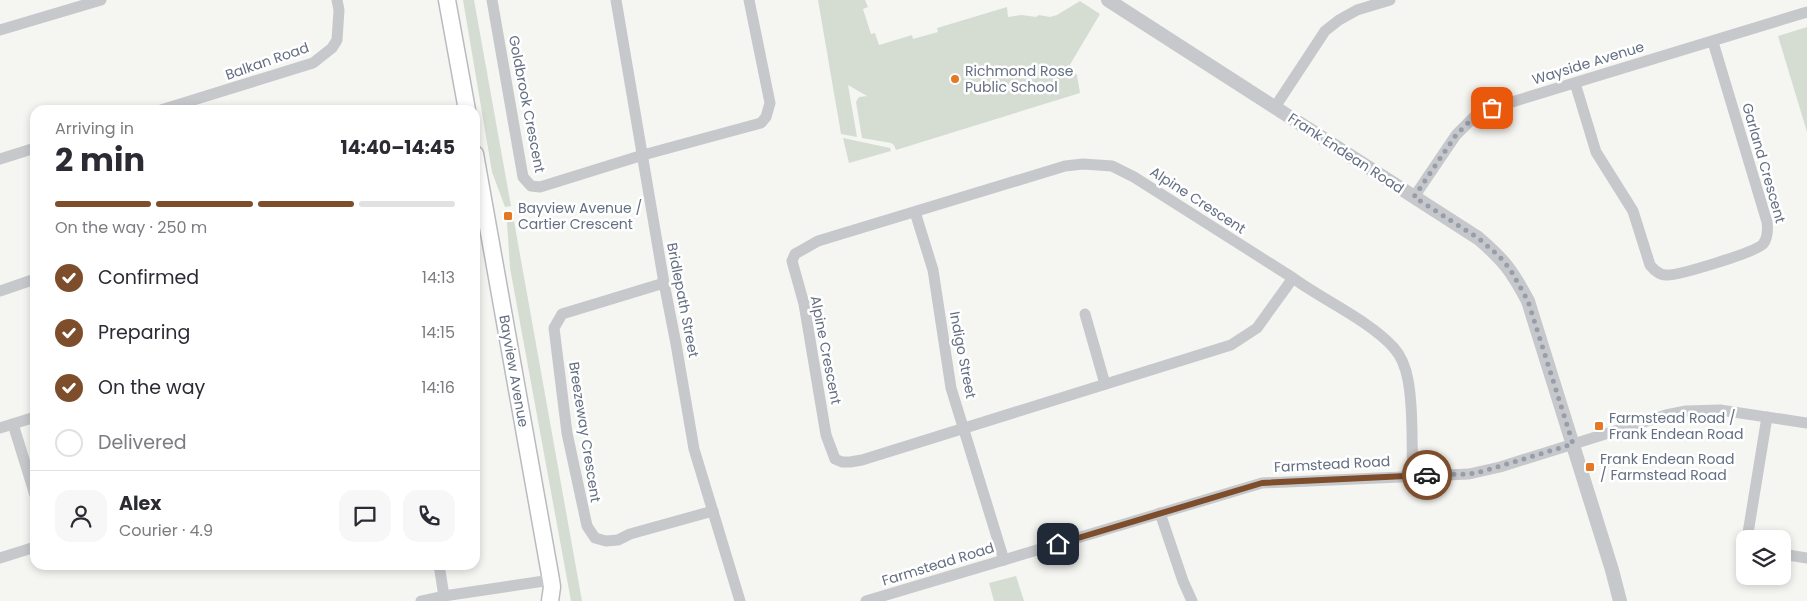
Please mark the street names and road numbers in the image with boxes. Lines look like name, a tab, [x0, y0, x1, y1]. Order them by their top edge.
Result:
street label: Goldbrook Crescent	[504, 34, 550, 174]
street label: Wayside Avenue	[1530, 36, 1647, 90]
street label: Balkan Road	[222, 37, 312, 85]
street label: Garland Crescent	[1737, 101, 1791, 225]
street label: Frank Endean Road	[1284, 108, 1408, 198]
street label: Alpine Crescent	[1146, 162, 1250, 238]
street label: Bridlepath Street	[662, 241, 704, 359]
street label: Alpine Crescent	[806, 294, 846, 406]
street label: Indigo Street	[945, 310, 981, 400]
street label: Bayview Avenue	[494, 313, 534, 429]
street label: Breezeway Crescent	[564, 360, 606, 504]
street label: Farmstead Road	[1273, 451, 1391, 477]
street label: Farmstead Road	[879, 537, 997, 591]

